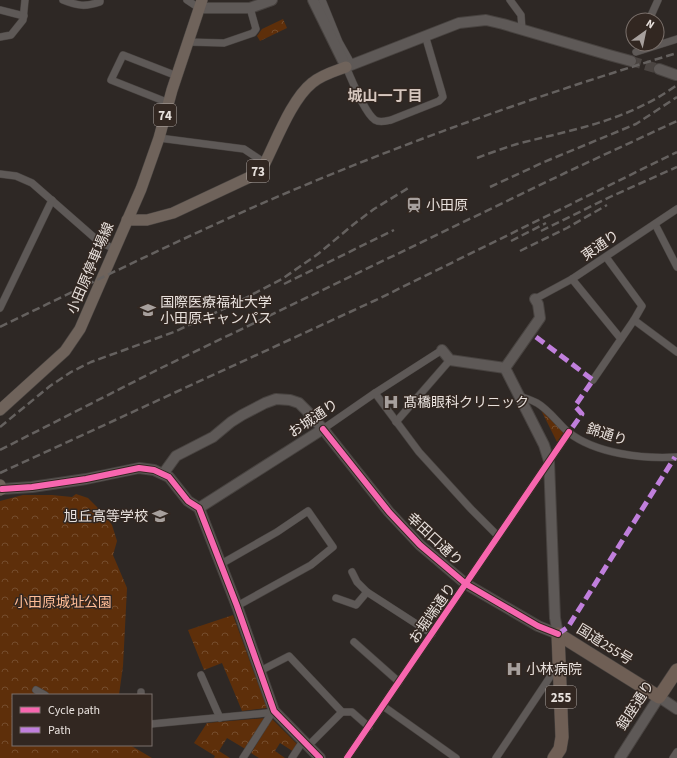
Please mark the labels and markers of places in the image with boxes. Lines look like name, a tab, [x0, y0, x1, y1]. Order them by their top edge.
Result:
station icon: 小田原	[405, 196, 423, 214]
place label: 小田原	[426, 196, 468, 216]
place label: 国際医療福祉大学 小田原キャンパス	[160, 293, 272, 329]
school or university icon: 国際医療福祉大学 小田原キャンパス	[139, 301, 157, 319]
hospital icon: 髙橋眼科クリニック	[382, 393, 400, 411]
place label: 髙橋眼科クリニック	[403, 393, 529, 413]
place label: 旭丘高等学校	[64, 507, 148, 527]
school or university icon: 旭丘高等学校	[151, 507, 169, 525]
hospital icon: 小林病院	[505, 660, 523, 678]
place label: 小林病院	[526, 660, 582, 680]

